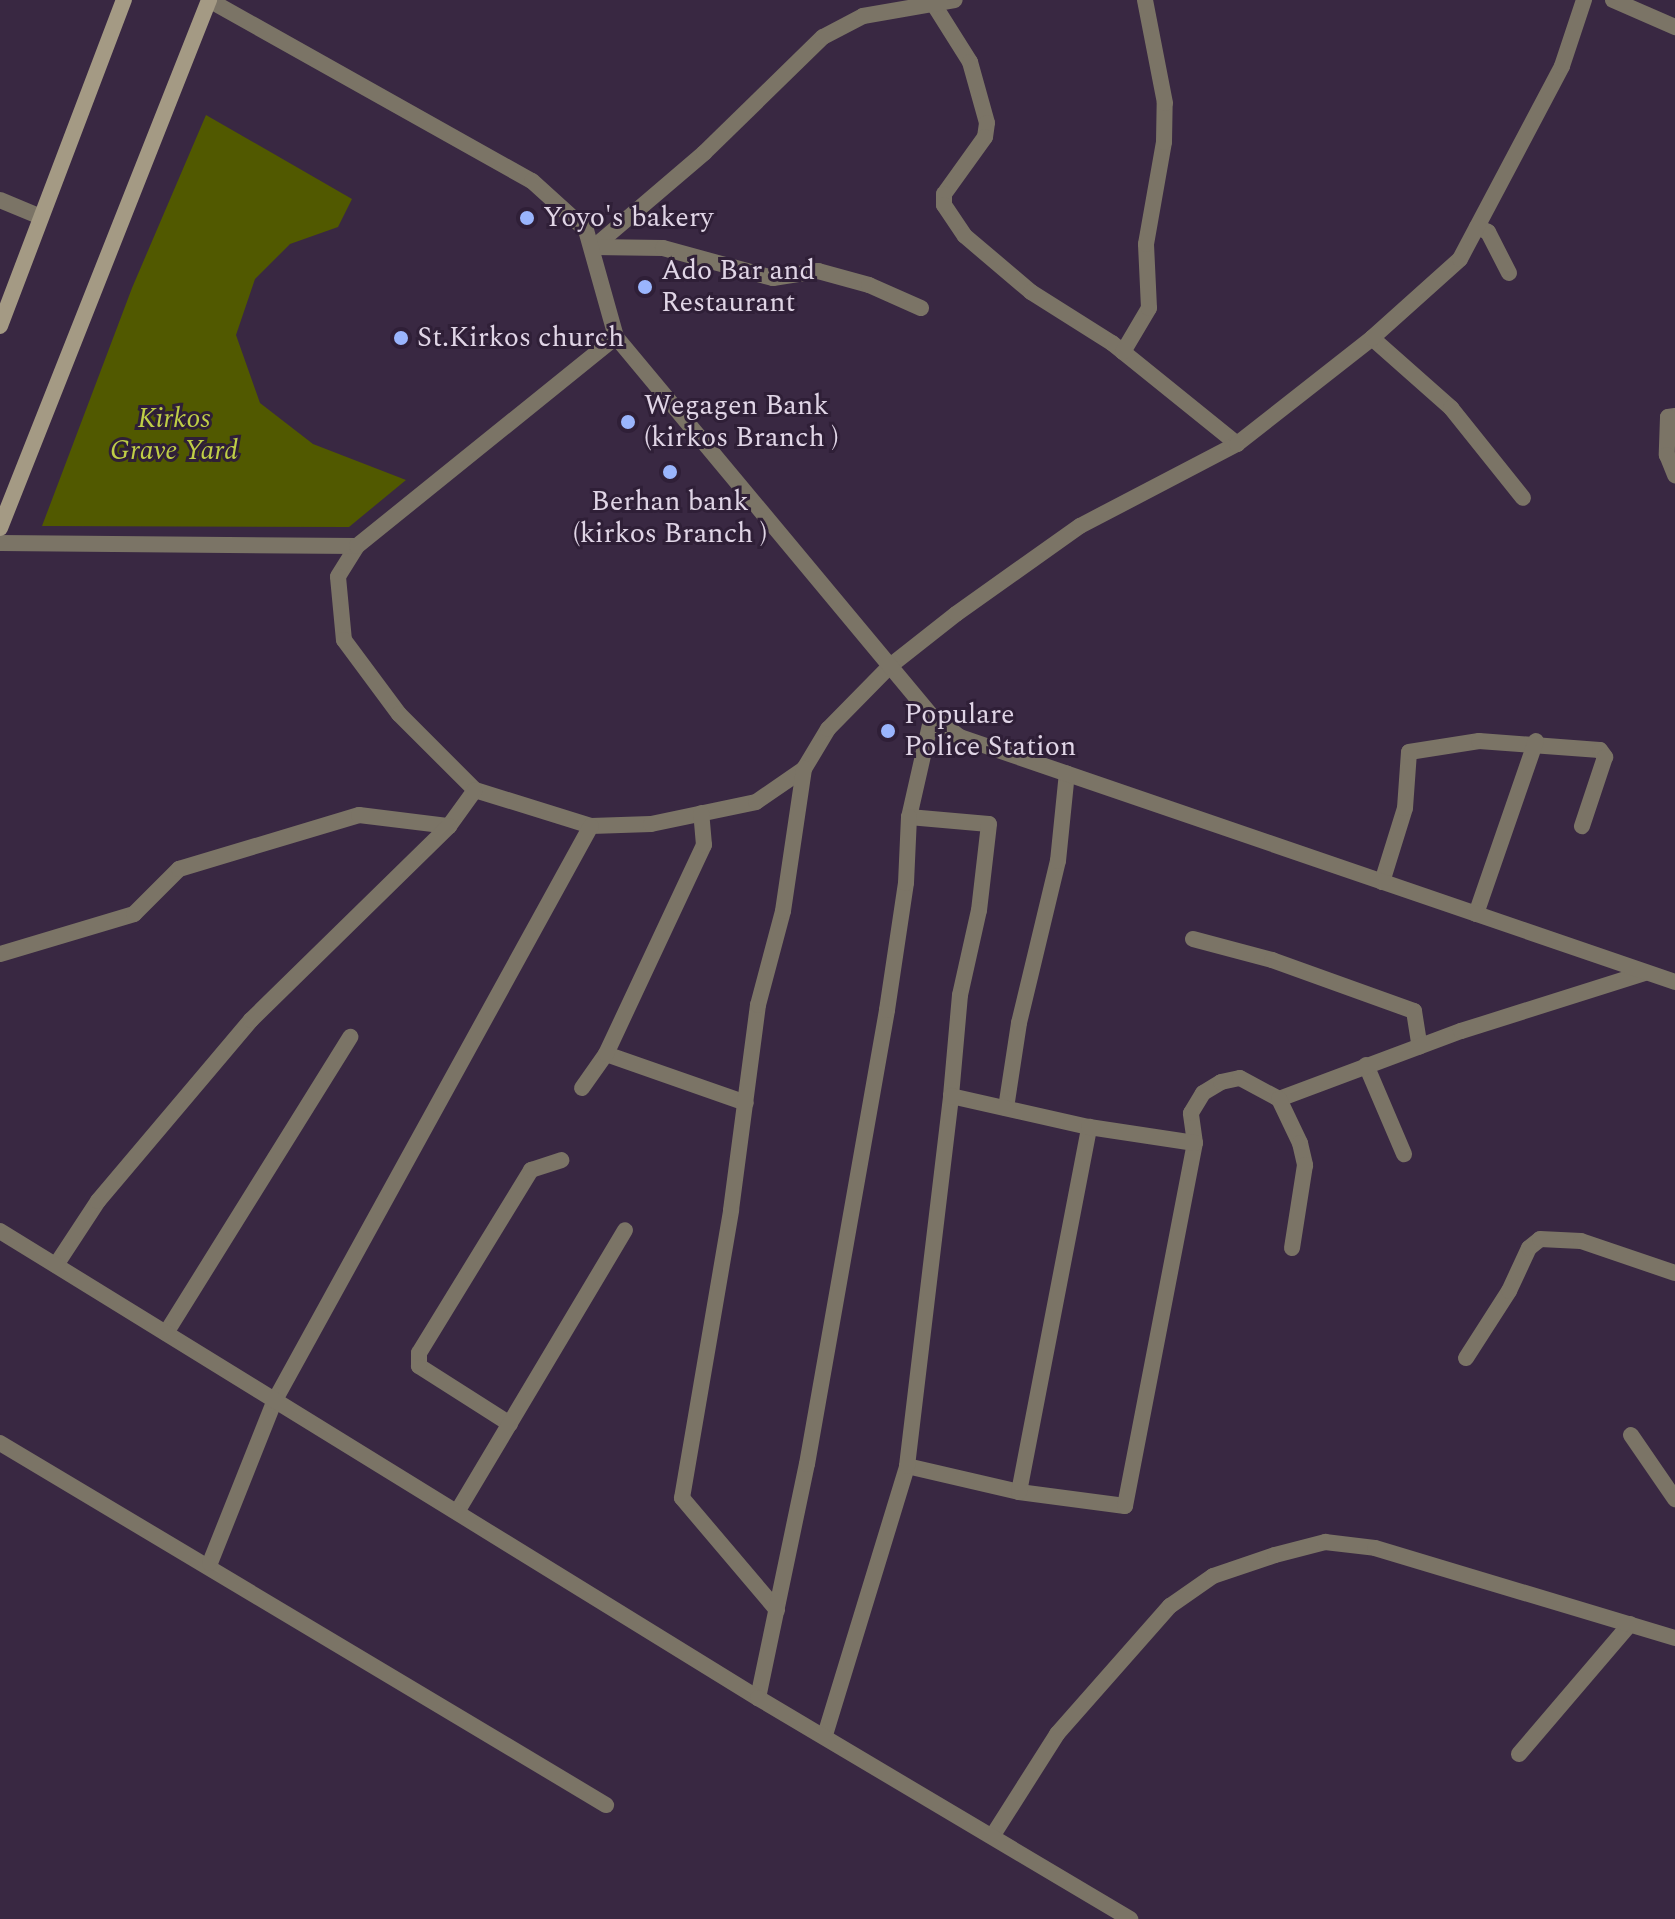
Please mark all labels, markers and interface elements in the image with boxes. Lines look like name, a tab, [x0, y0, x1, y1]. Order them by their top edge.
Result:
place label: Yoyo's bakery	[543, 201, 713, 235]
marker: Yoyo's bakery	[518, 209, 536, 227]
place label: Ado Bar and Restaurant	[661, 254, 815, 320]
marker: Ado Bar and Restaurant	[636, 278, 654, 296]
place label: St.Kirkos church	[417, 321, 624, 355]
marker: St.Kirkos church	[392, 329, 410, 347]
place label: Wegagen Bank (kirkos Branch )	[644, 389, 839, 455]
park label: Kirkos Grave Yard	[110, 402, 238, 468]
marker: Wegagen Bank (kirkos Branch )	[619, 413, 637, 431]
marker: Berhan bank (kirkos Branch )	[661, 463, 679, 481]
place label: Berhan bank (kirkos Branch )	[573, 485, 767, 551]
place label: Populare Police Station	[904, 698, 1076, 764]
marker: Populare Police Station	[879, 722, 897, 740]

